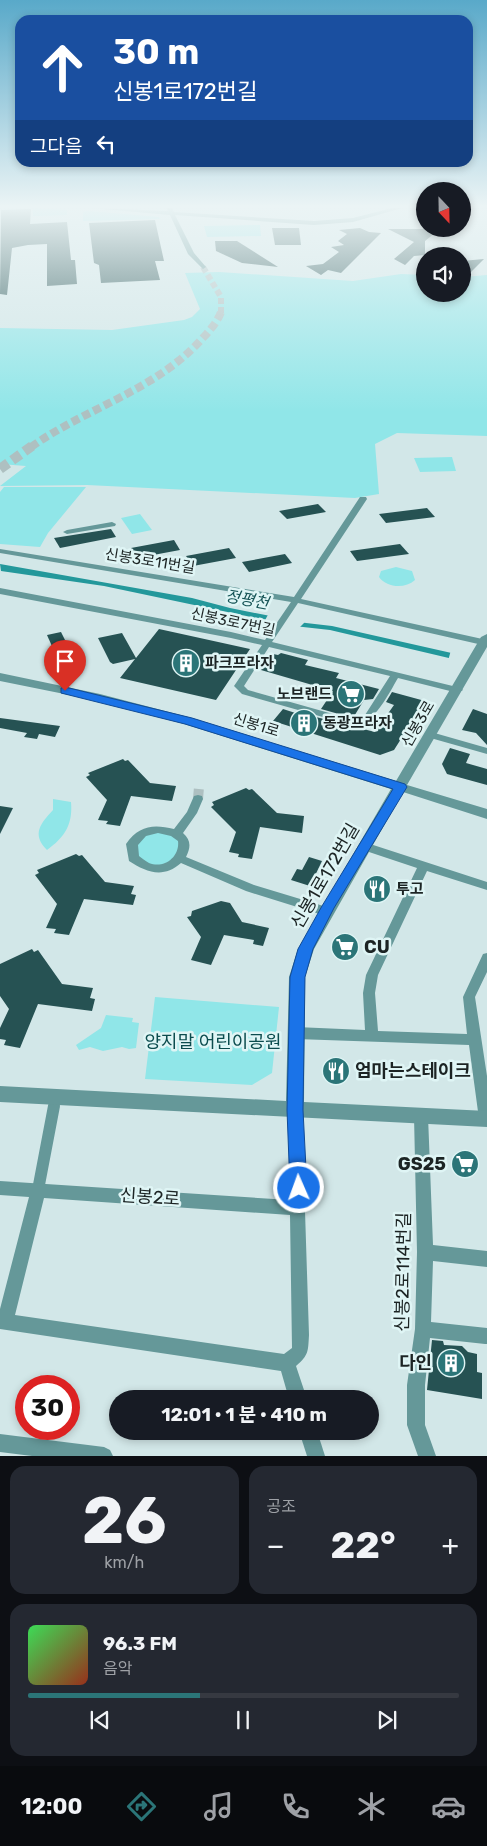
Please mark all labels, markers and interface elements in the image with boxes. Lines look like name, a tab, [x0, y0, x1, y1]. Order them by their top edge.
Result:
text: 30 m	[113, 31, 199, 73]
icon: ahead	[30, 35, 95, 100]
text: 신봉1로172번길	[113, 78, 257, 105]
icon: left	[92, 130, 120, 158]
text: 그다음	[30, 135, 82, 158]
north arrow	[416, 182, 471, 238]
map controls	[416, 182, 471, 302]
button: sound	[416, 247, 471, 302]
street label: 신봉3로11번길	[104, 545, 196, 577]
water label: 정평천	[223, 586, 273, 613]
street label: 신봉3로7번길	[189, 604, 277, 640]
pin	[44, 640, 86, 691]
icon: arrive	[51, 647, 79, 675]
building icon: 파크프라자	[171, 648, 201, 678]
place label: 파크프라자	[205, 654, 274, 672]
supermarket icon: 노브랜드	[336, 679, 366, 709]
place label: 노브랜드	[277, 685, 332, 703]
street label: 신봉3로	[398, 698, 438, 750]
building icon: 동광프라자	[289, 708, 319, 738]
street label: 신봉1로	[230, 709, 282, 741]
place label: 동광프라자	[323, 714, 392, 732]
street label: 신봉1로172번길	[286, 819, 364, 933]
restaurant icon: 투고	[362, 874, 392, 904]
place label: 투고	[396, 880, 424, 898]
supermarket icon: CU	[330, 932, 360, 962]
place label: CU	[364, 936, 390, 958]
park label: 양지말 어린이공원	[145, 1031, 281, 1053]
restaurant icon: 엄마는스테이크	[321, 1056, 351, 1086]
place label: 엄마는스테이크	[355, 1060, 471, 1082]
supermarket icon: GS25	[450, 1149, 480, 1179]
place label: GS25	[398, 1153, 446, 1175]
position arrow	[272, 1161, 324, 1213]
street label: 신봉2로	[119, 1184, 181, 1210]
street label: 신봉2로114번길	[391, 1212, 415, 1332]
building icon: 다인	[436, 1348, 466, 1378]
place label: 다인	[399, 1352, 432, 1374]
speed limit sign: 30	[15, 1375, 80, 1440]
text: 12:01 · 1 분 · 410 m	[161, 1403, 327, 1426]
text: 26	[82, 1482, 167, 1559]
text: 공조	[267, 1497, 296, 1516]
text: 22°	[331, 1522, 396, 1568]
text: −	[267, 1529, 285, 1562]
text: +	[442, 1529, 459, 1562]
text: km/h	[104, 1553, 144, 1572]
text: 96.3 FM	[103, 1632, 177, 1655]
text: 음악	[103, 1659, 132, 1678]
icon: previous	[86, 1706, 114, 1734]
icon: pause	[229, 1706, 257, 1734]
icon: next	[373, 1706, 401, 1734]
icon: directions	[124, 1789, 159, 1824]
icon: music	[201, 1789, 236, 1824]
icon: phone	[278, 1789, 313, 1824]
icon: climate	[354, 1789, 389, 1824]
icon: car	[431, 1789, 466, 1824]
text: 12:00	[21, 1793, 82, 1820]

